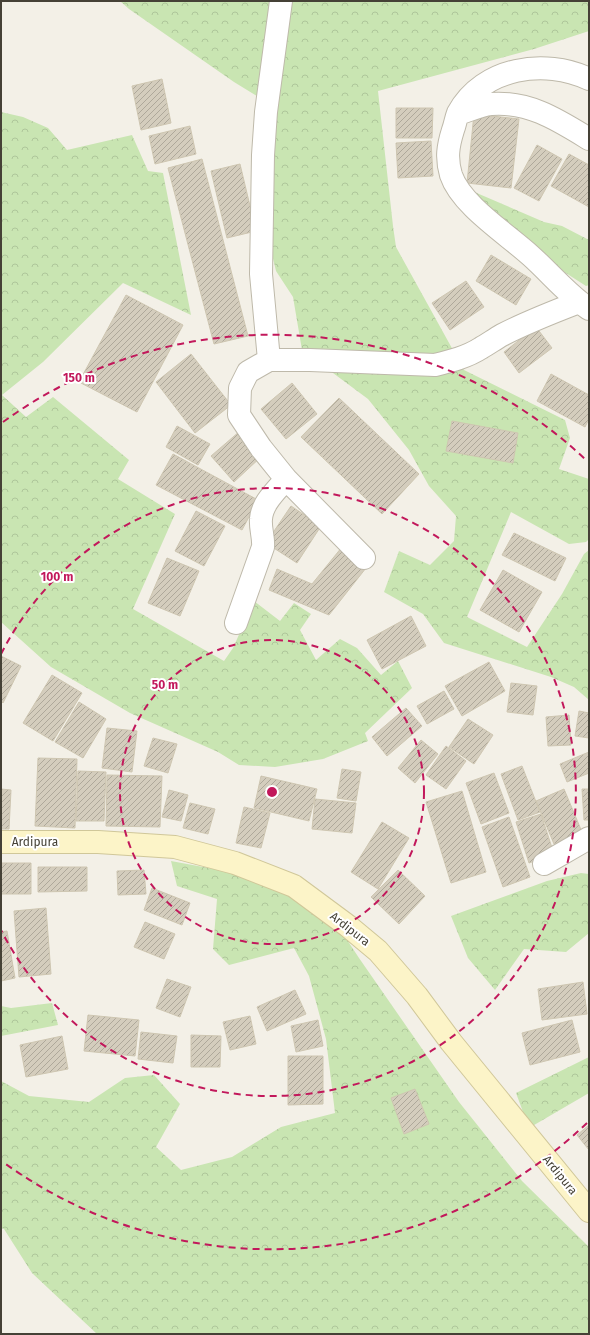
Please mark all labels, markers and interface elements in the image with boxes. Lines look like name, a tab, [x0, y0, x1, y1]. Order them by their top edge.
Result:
text: 150 m	[63, 371, 95, 385]
text: 100 m	[41, 570, 73, 584]
text: 50 m	[152, 678, 178, 692]
centre of rings	[265, 785, 279, 799]
street label: Ardipura	[12, 835, 58, 849]
street label: Ardipura	[327, 909, 373, 949]
street label: Ardipura	[540, 1153, 580, 1197]

